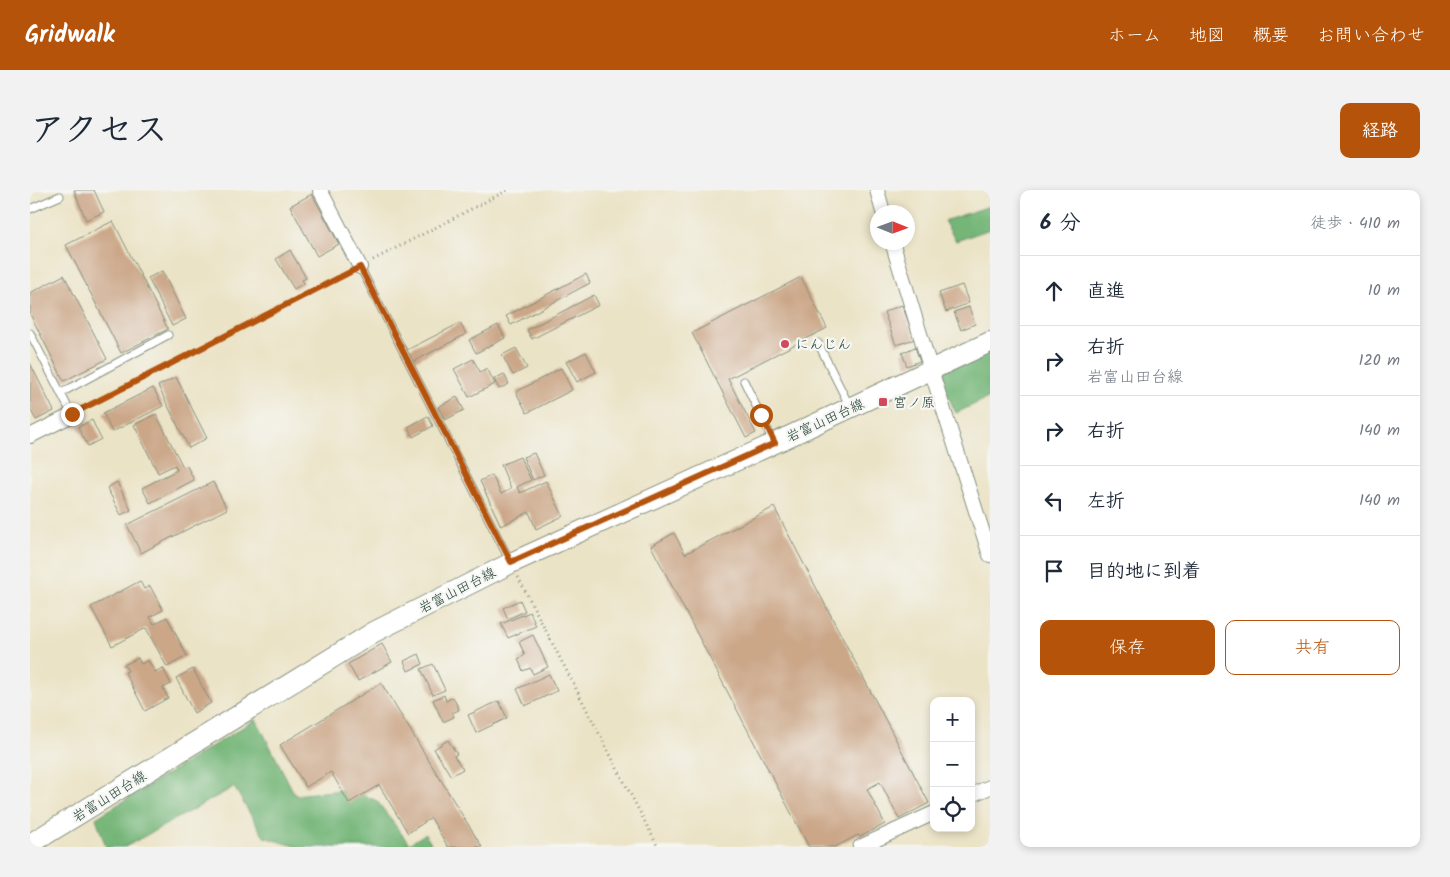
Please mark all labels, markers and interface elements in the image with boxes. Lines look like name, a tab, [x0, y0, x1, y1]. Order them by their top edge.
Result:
text: Gridwalk	[25, 16, 115, 55]
text: ホーム	[1108, 22, 1161, 51]
text: 地図	[1189, 22, 1225, 51]
text: 概要	[1253, 22, 1289, 51]
text: お問い合わせ	[1317, 22, 1425, 51]
button: 経路	[1340, 103, 1420, 158]
text: アクセス	[30, 104, 168, 160]
north arrow	[870, 205, 915, 250]
text: 6 分	[1040, 207, 1080, 240]
text: 徒歩 · 410 m	[1310, 211, 1400, 236]
icon: ahead	[1040, 277, 1068, 305]
text: 直進	[1087, 277, 1125, 307]
text: 10 m	[1368, 278, 1400, 303]
text: 右折	[1087, 333, 1125, 363]
place label: にんじん	[795, 334, 851, 356]
marker: にんじん	[779, 338, 791, 350]
icon: right	[1040, 347, 1068, 375]
text: 120 m	[1359, 348, 1400, 373]
text: 岩富山田台線	[1087, 365, 1183, 390]
place label: 宮ノ原	[893, 392, 935, 414]
street label: 岩富山田台線	[783, 393, 868, 449]
marker: 宮ノ原	[877, 396, 889, 408]
route end	[61, 403, 84, 426]
route start	[750, 404, 773, 427]
icon: right	[1040, 417, 1068, 445]
text: 右折	[1087, 417, 1125, 447]
text: 140 m	[1359, 418, 1400, 443]
icon: left	[1040, 487, 1068, 515]
text: 左折	[1087, 487, 1125, 517]
text: 140 m	[1359, 488, 1400, 513]
icon: arrive	[1040, 557, 1068, 585]
text: 目的地に到着	[1087, 557, 1201, 587]
street label: 岩富山田台線	[415, 562, 500, 620]
button: 保存	[1040, 620, 1215, 675]
button: 共有	[1225, 620, 1400, 675]
map controls	[930, 697, 975, 832]
button: +	[930, 697, 975, 742]
button: −	[930, 742, 975, 787]
street label: 岩富山田台線	[68, 765, 151, 828]
button: locate	[930, 787, 975, 832]

